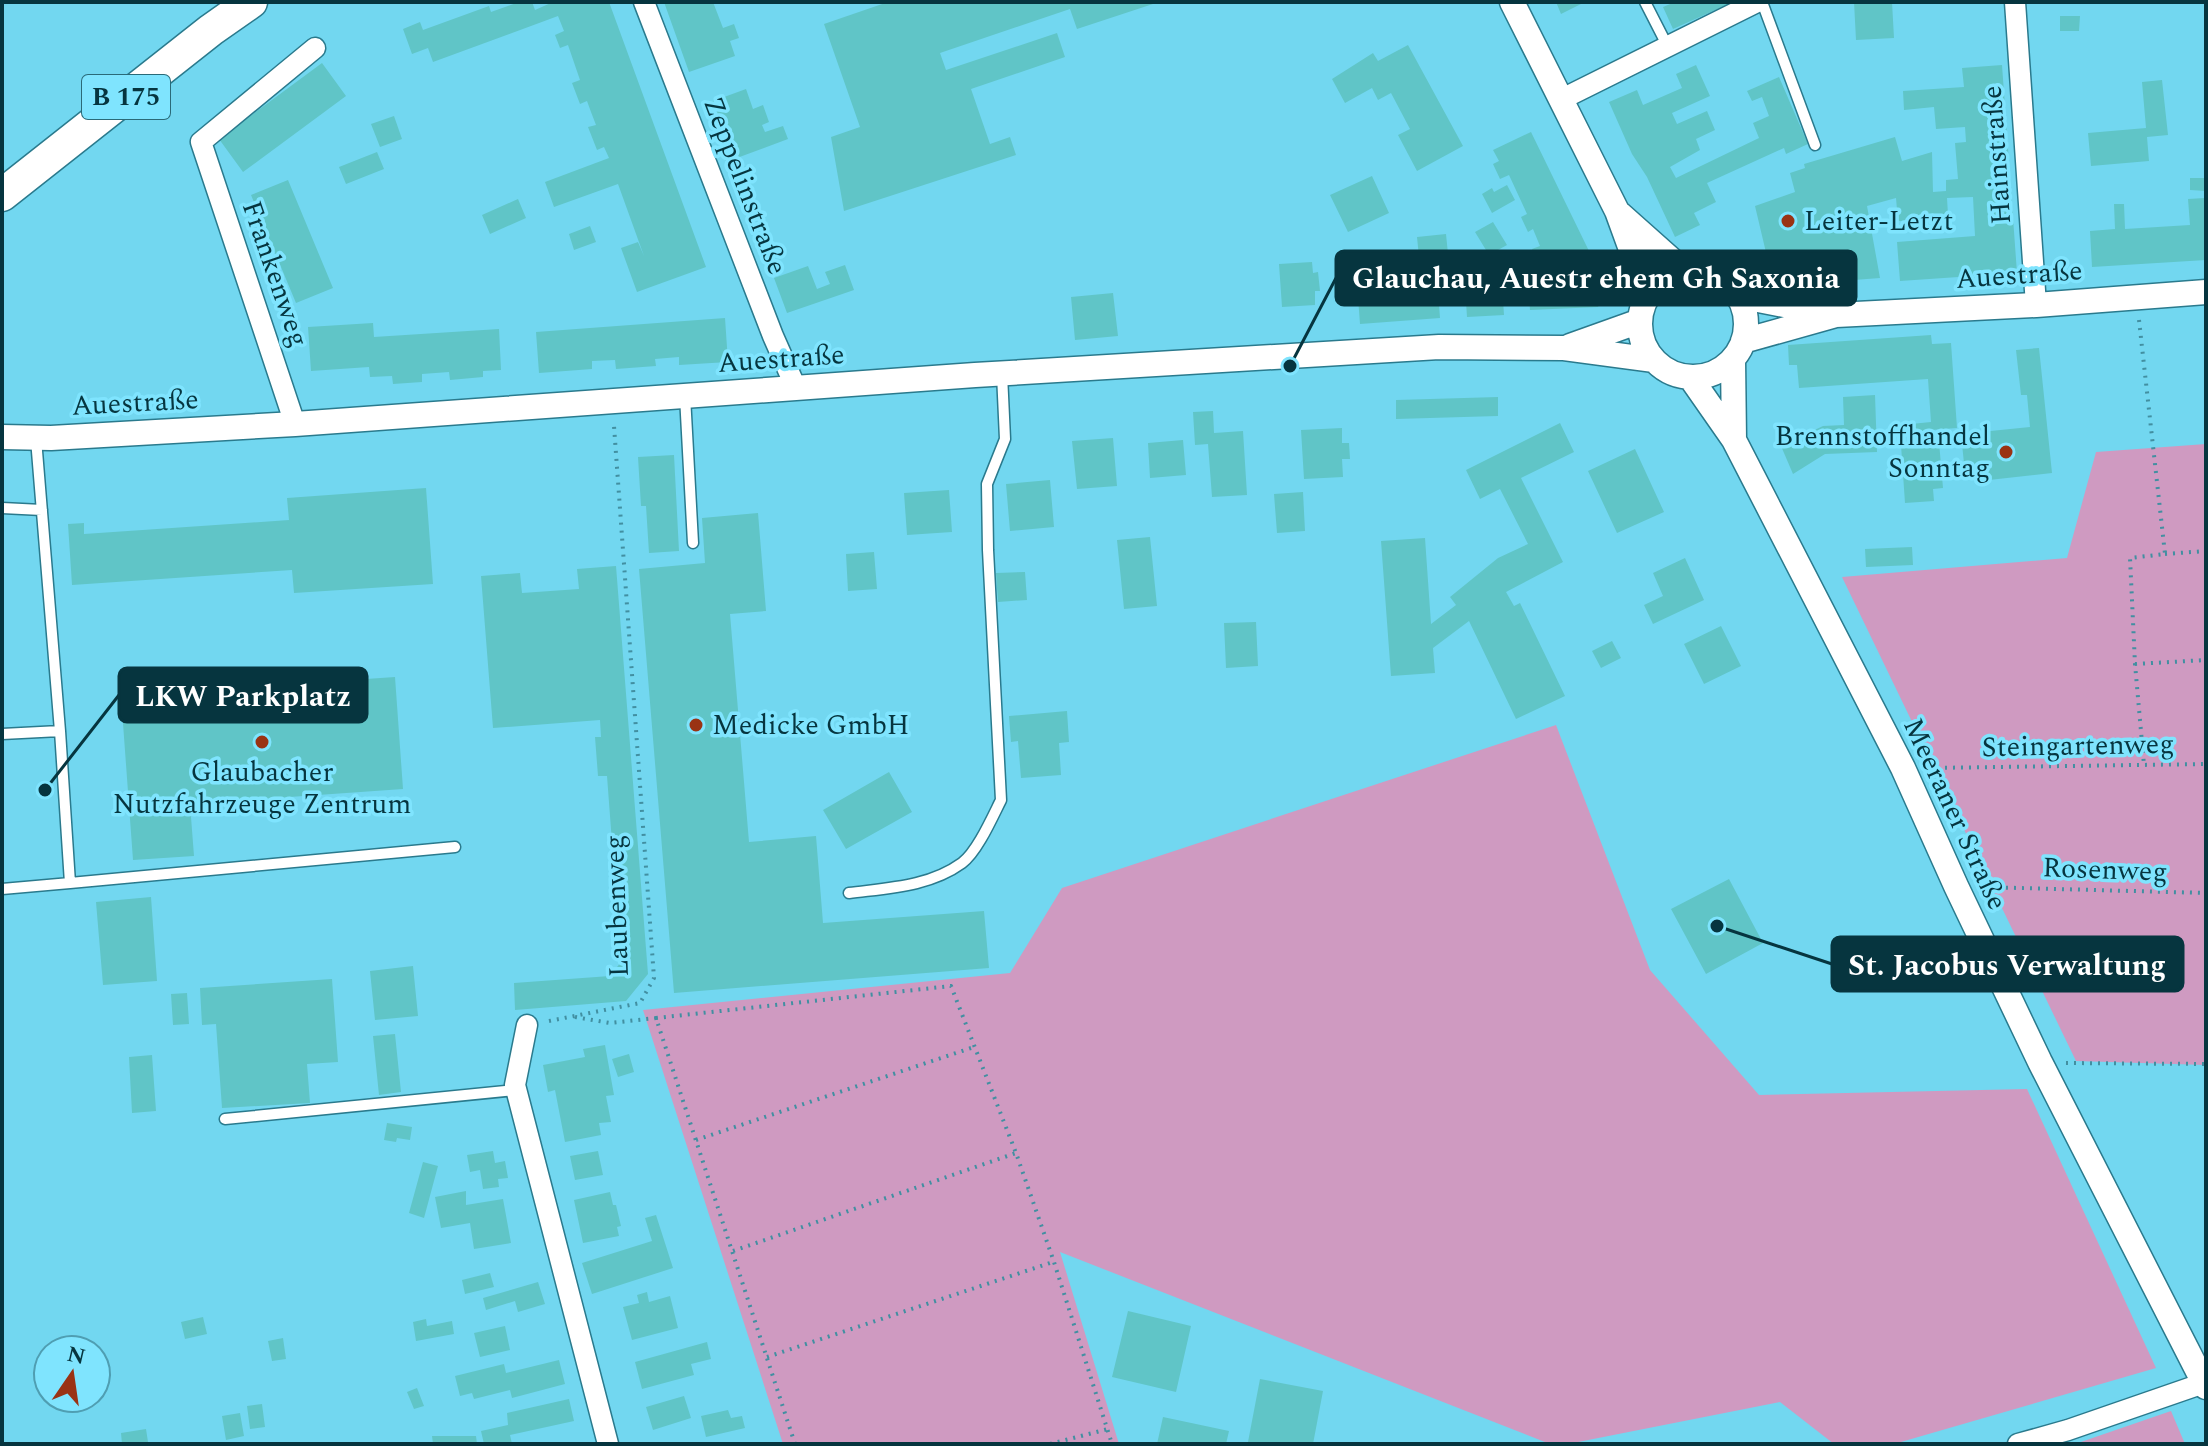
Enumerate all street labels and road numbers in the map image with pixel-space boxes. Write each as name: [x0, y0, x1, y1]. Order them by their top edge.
road number: B 175: [82, 75, 170, 119]
street label: Hainstraße: [1971, 84, 2023, 226]
street label: Zeppelinstraße: [691, 91, 799, 281]
street label: Frankenweg: [230, 195, 320, 353]
street label: Auestraße: [1954, 249, 2084, 301]
street label: Auestraße: [716, 333, 846, 385]
street label: Auestraße: [70, 378, 200, 428]
street label: Meeraner Straße: [1892, 711, 2018, 917]
street label: Steingartenweg: [1981, 723, 2175, 769]
street label: Laubenweg: [593, 834, 641, 978]
street label: Rosenweg: [2042, 846, 2168, 894]

